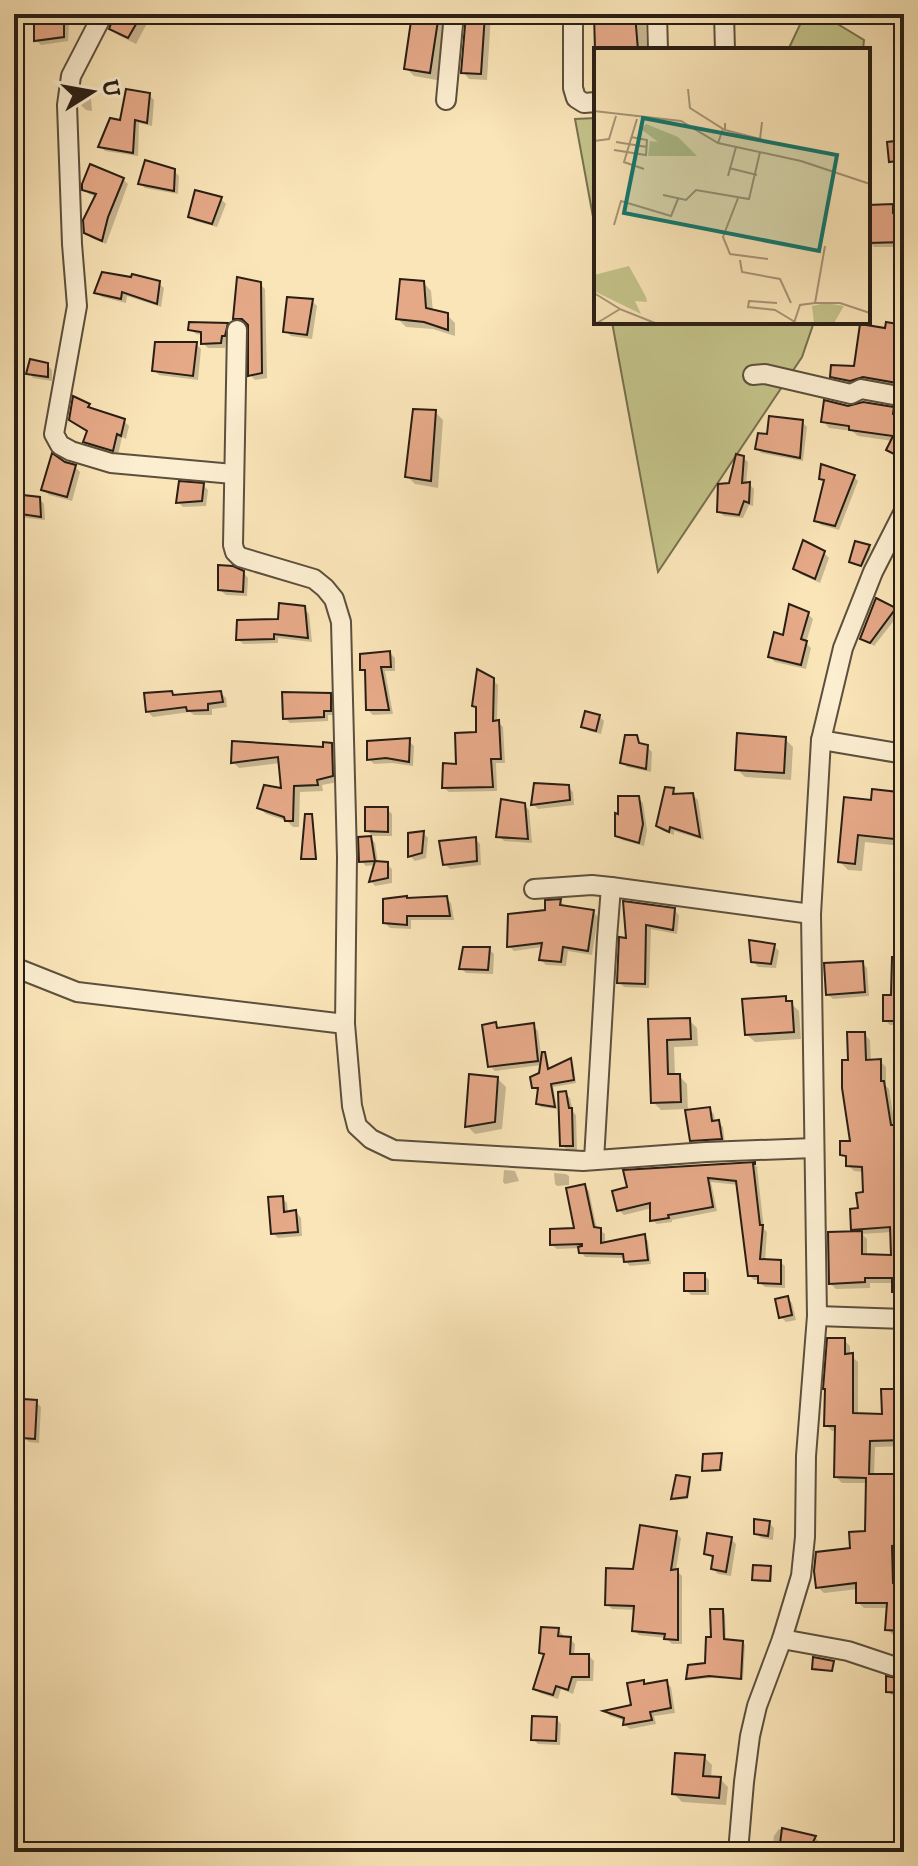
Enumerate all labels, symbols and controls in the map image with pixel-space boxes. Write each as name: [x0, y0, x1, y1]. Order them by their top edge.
inset map: [594, 48, 870, 324]
north arrow: [52, 52, 132, 132]
text: U: [95, 78, 125, 99]

